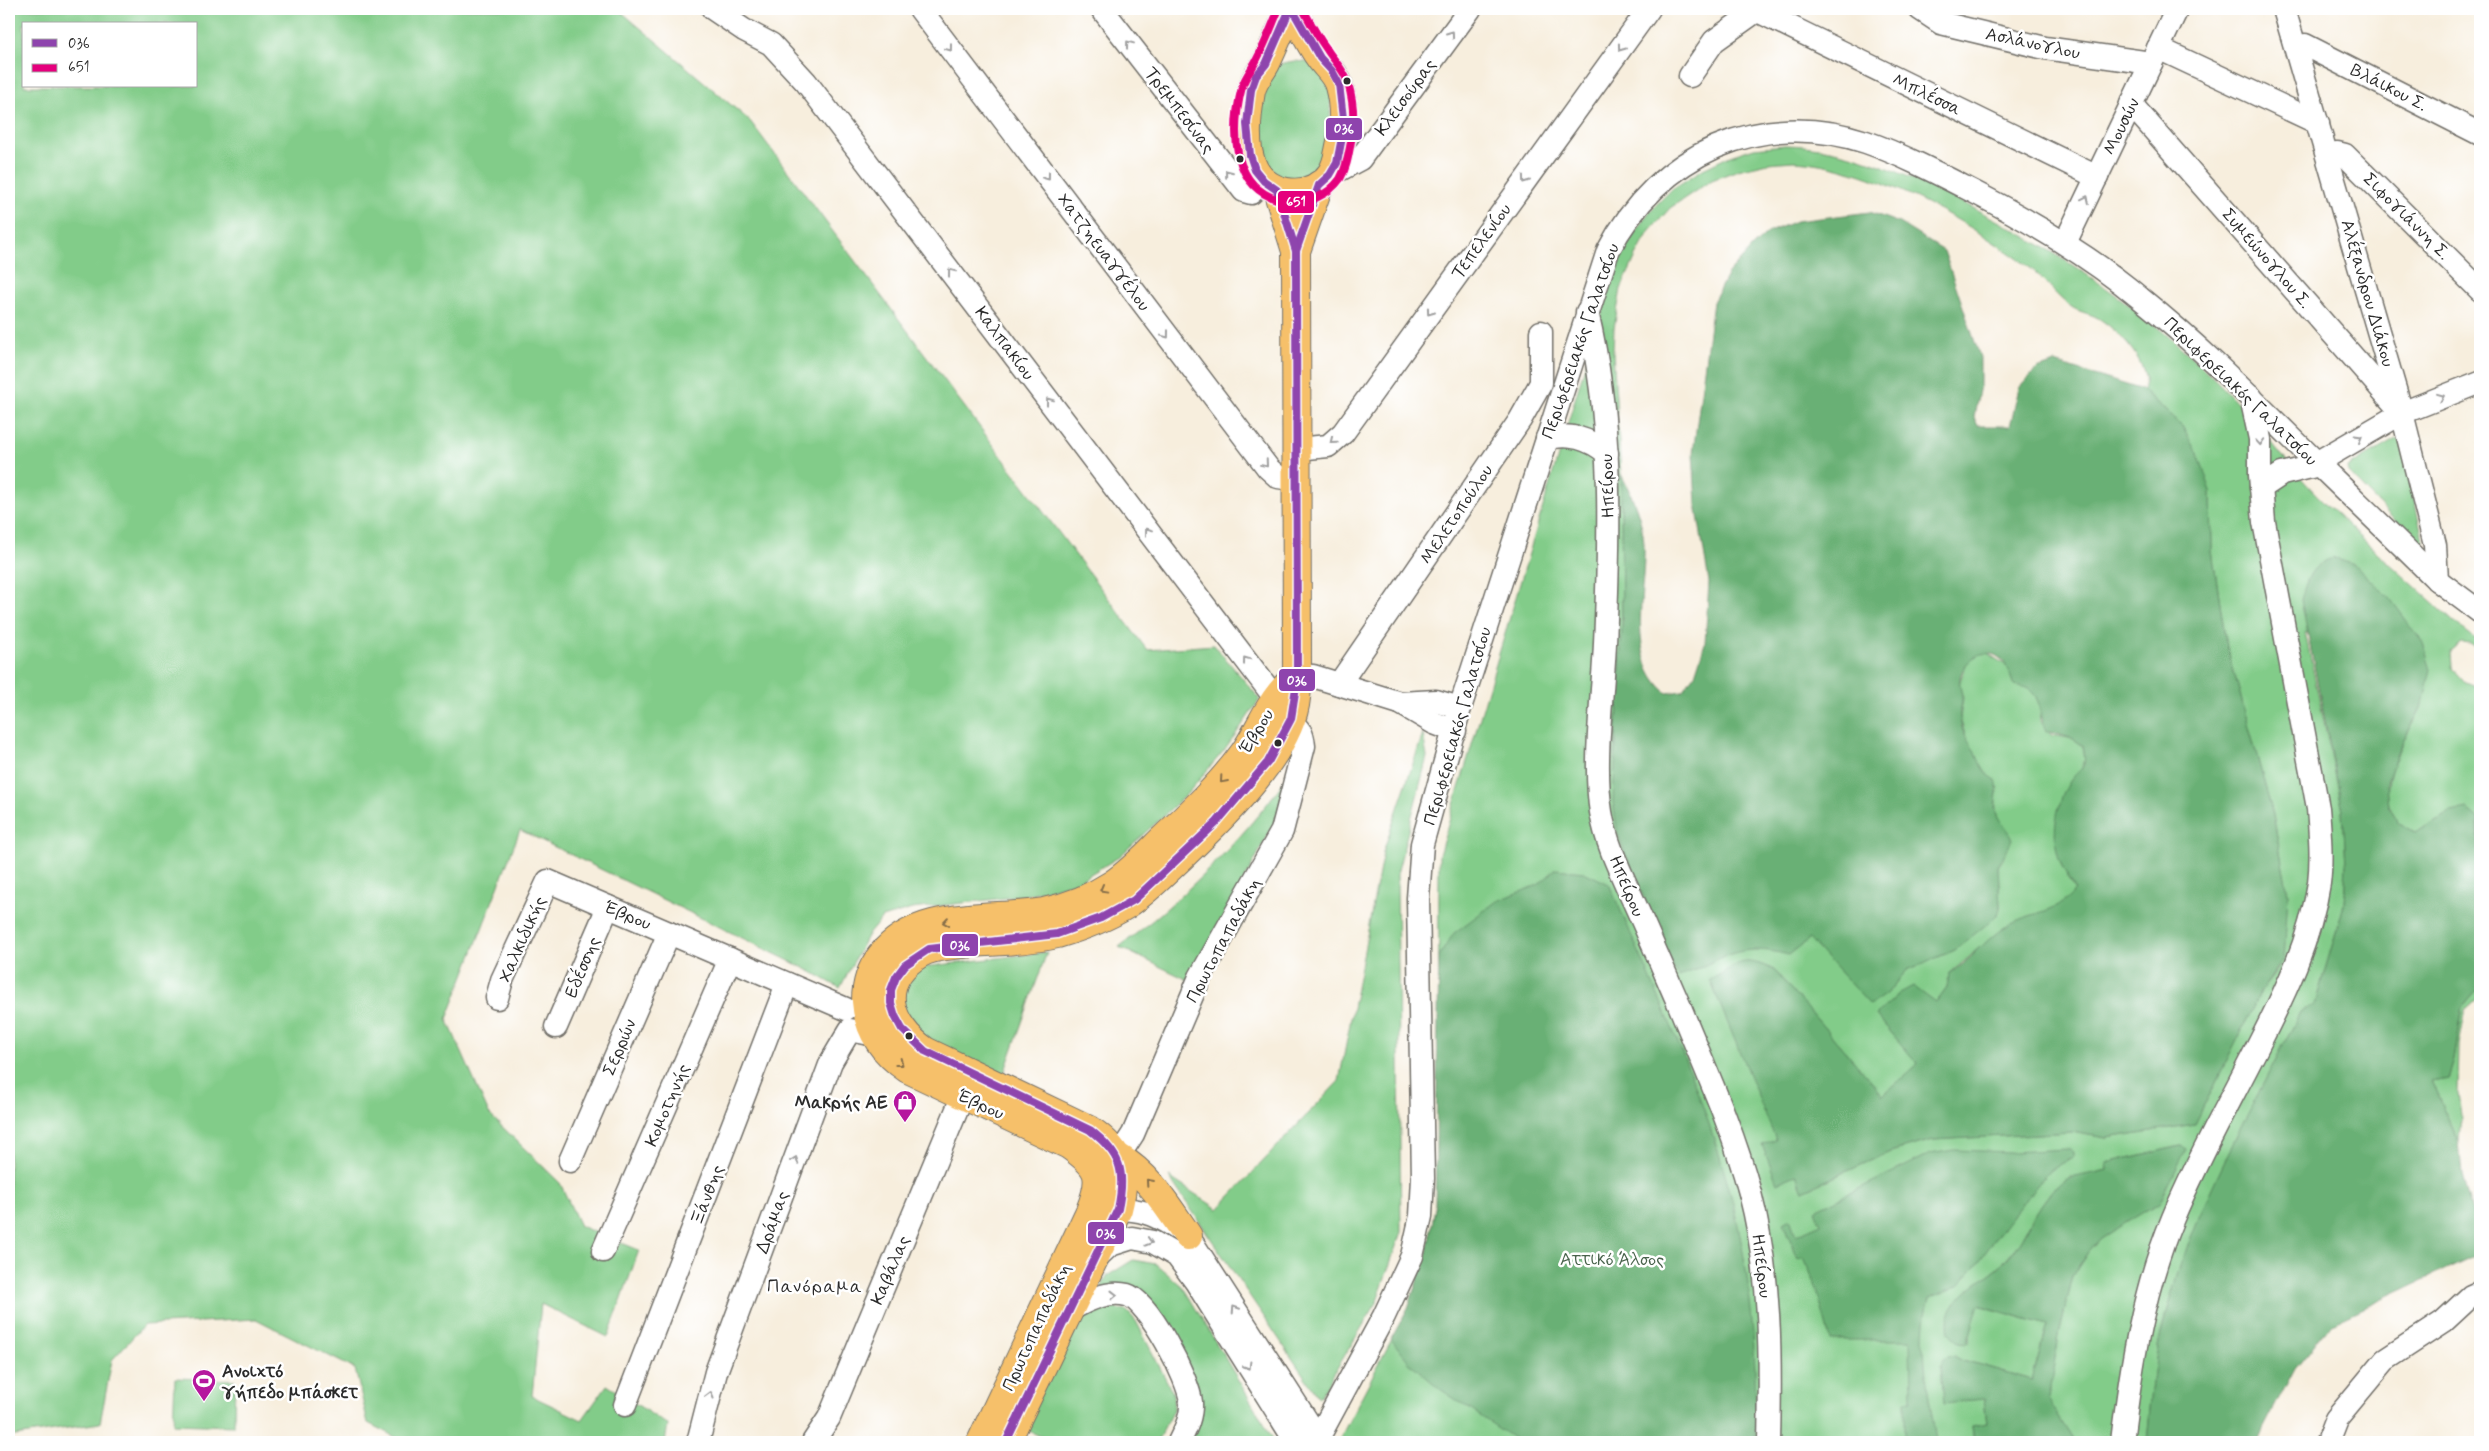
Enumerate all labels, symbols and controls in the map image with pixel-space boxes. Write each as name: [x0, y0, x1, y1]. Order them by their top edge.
legend: [22, 22, 198, 88]
street label: Ασλάνογλου: [1983, 22, 2082, 66]
one-way arrow: [1446, 31, 1454, 40]
text: 036: [68, 34, 90, 54]
one-way arrow: [1126, 41, 1135, 50]
one-way arrow: [943, 42, 952, 52]
one-way arrow: [1618, 42, 1627, 52]
street label: Κλεισούρας: [1370, 54, 1442, 141]
text: 651: [68, 58, 90, 78]
street label: Βλάικου Σ.: [2346, 58, 2431, 117]
street label: Τρεμπεσίνας: [1139, 62, 1220, 159]
street label: Μπλέσσα: [1888, 67, 1965, 122]
unlabelled marker: [1342, 76, 1352, 86]
street label: Μουσών: [2098, 94, 2146, 159]
line badge: 036: [1325, 117, 1363, 141]
text: 036: [1334, 120, 1355, 138]
unlabelled marker: [1235, 154, 1245, 164]
street label: Σιφογιάννη Σ.: [2357, 168, 2455, 266]
one-way arrow: [1225, 170, 1234, 179]
one-way arrow: [1041, 171, 1050, 181]
one-way arrow: [1523, 174, 1531, 183]
street label: Χατζηευαγγέλου: [1051, 188, 1156, 316]
line badge: 651: [1277, 190, 1315, 214]
text: 651: [1286, 193, 1306, 211]
one-way arrow: [2080, 195, 2090, 204]
street label: Τεπελενίου: [1446, 199, 1517, 284]
street label: Συμεώνογλου Σ.: [2216, 203, 2317, 314]
street label: Αλέξανδρου Διάκου: [2334, 216, 2401, 370]
street label: Περιφερειακός Γαλατσίου: [1536, 240, 1626, 442]
one-way arrow: [948, 268, 957, 278]
street label: Καλπακίου: [969, 302, 1040, 385]
one-way arrow: [1427, 306, 1436, 315]
street label: Περιφερειακός Γαλατσίου: [2158, 312, 2322, 472]
one-way arrow: [1161, 329, 1169, 338]
one-way arrow: [2436, 393, 2445, 403]
one-way arrow: [1047, 398, 1055, 407]
one-way arrow: [1329, 435, 1338, 444]
one-way arrow: [2353, 435, 2362, 445]
one-way arrow: [2254, 438, 2265, 446]
street label: Ηπείρου: [1595, 453, 1621, 519]
one-way arrow: [1259, 458, 1267, 467]
street label: Μελετοπούλου: [1415, 460, 1499, 569]
one-way arrow: [1145, 528, 1153, 537]
street label: Περιφερειακός Γαλατσίου: [1418, 624, 1498, 828]
one-way arrow: [1243, 656, 1252, 666]
line badge: 036: [1278, 668, 1316, 692]
text: 036: [1287, 672, 1308, 690]
street label: Έβρου: [1234, 705, 1280, 759]
unlabelled marker: [1273, 738, 1283, 748]
one-way arrow: [1220, 774, 1229, 783]
street label: Ηπείρου: [1602, 852, 1650, 921]
street label: Πρωτοπαπαδάκη: [1181, 874, 1267, 1007]
one-way arrow: [1100, 883, 1109, 893]
street label: Χαλκιδικής: [493, 892, 553, 986]
street label: Έβρου: [600, 895, 655, 936]
one-way arrow: [941, 916, 949, 927]
street label: Εδέσσης: [558, 933, 607, 1002]
line badge: 036: [941, 933, 979, 957]
text: 036: [950, 937, 971, 955]
street label: Σερρών: [597, 1015, 643, 1079]
unlabelled marker: [904, 1031, 914, 1041]
one-way arrow: [894, 1057, 904, 1066]
street label: Κομοτηνής: [640, 1060, 696, 1150]
street label: Έβρου: [953, 1084, 1008, 1126]
shop icon: Μακρής ΑΕ: [892, 1089, 918, 1123]
place label: Μακρής ΑΕ: [795, 1091, 888, 1115]
one-way arrow: [789, 1156, 799, 1165]
street label: Ξάνθης: [685, 1162, 730, 1229]
one-way arrow: [1146, 1179, 1155, 1188]
street label: Δράμας: [751, 1188, 795, 1257]
line badge: 036: [1087, 1221, 1125, 1245]
text: 036: [1096, 1225, 1117, 1243]
street label: Καβάλας: [866, 1232, 916, 1309]
street label: Ηπείρου: [1745, 1233, 1777, 1300]
one-way arrow: [1144, 1237, 1153, 1247]
park label: Αττικό Άλσος: [1560, 1248, 1664, 1272]
street label: Πρωτοπαπαδάκη: [997, 1260, 1077, 1395]
district label: Πανόραμα: [767, 1274, 863, 1299]
one-way arrow: [1110, 1290, 1118, 1301]
one-way arrow: [1232, 1305, 1241, 1314]
place label: Ανοιχτό γήπεδο μπάσκετ: [221, 1360, 359, 1405]
one-way arrow: [1242, 1360, 1252, 1369]
sports icon: Ανοιχτό γήπεδο μπάσκετ: [191, 1368, 217, 1402]
one-way arrow: [704, 1391, 714, 1400]

